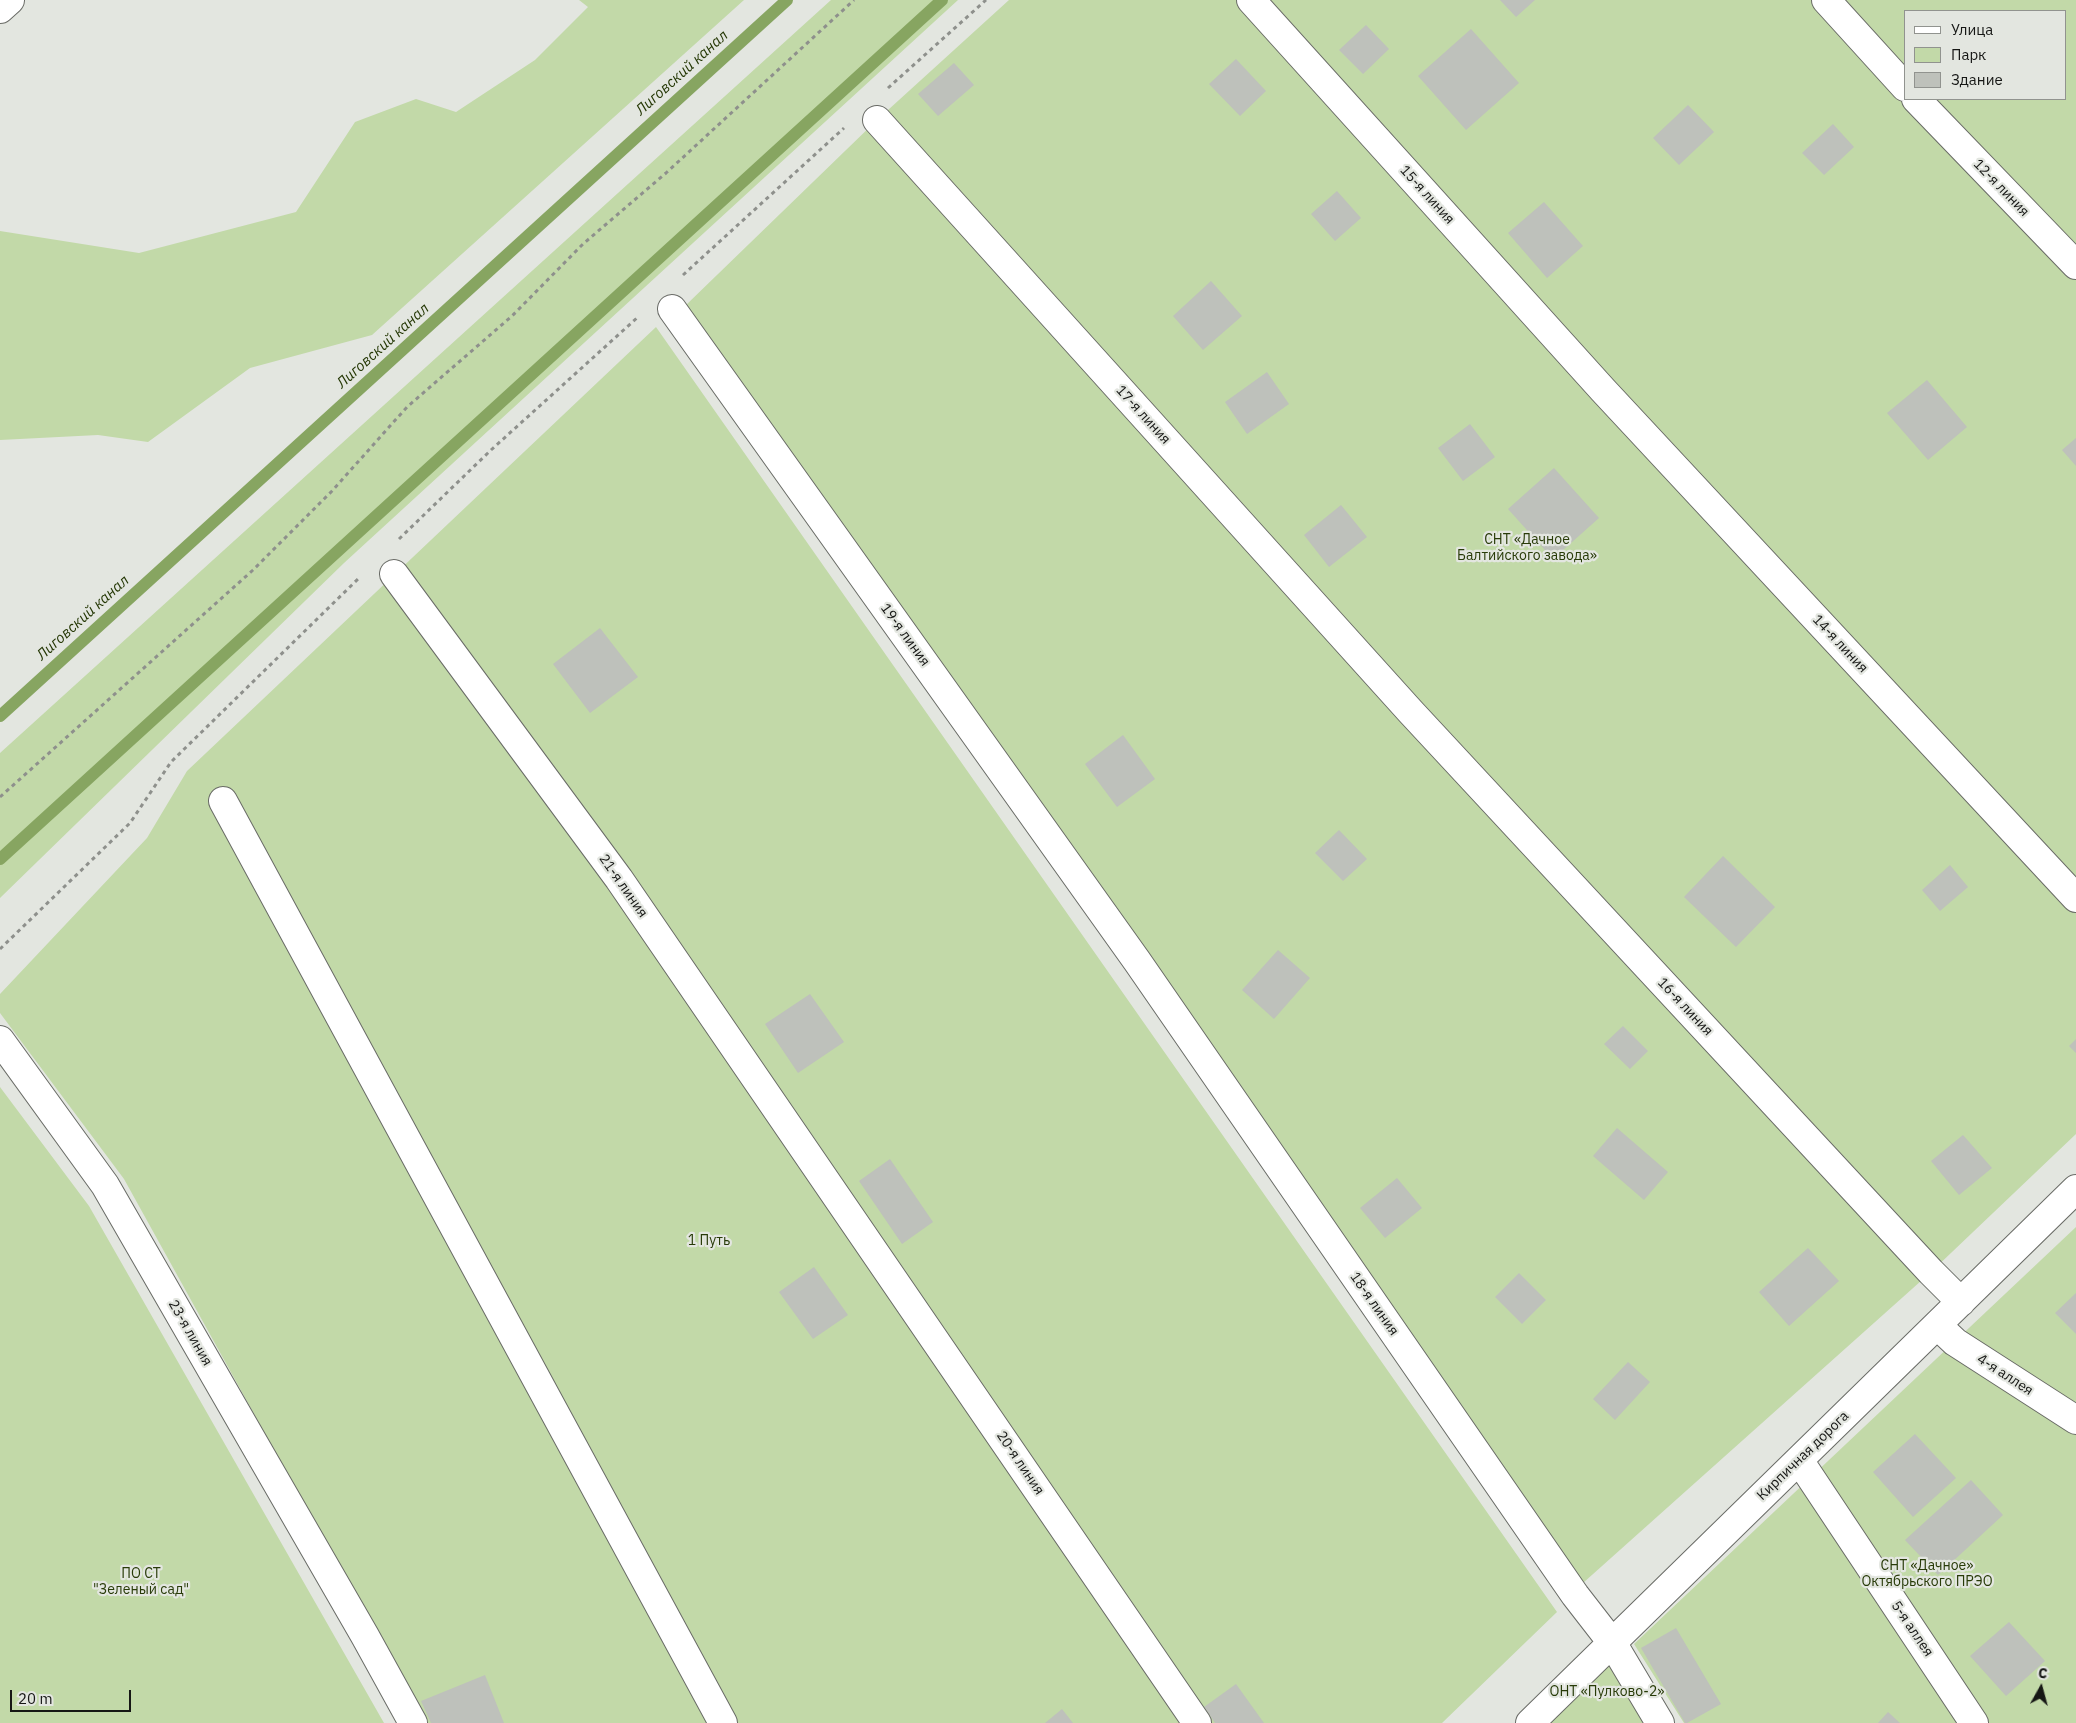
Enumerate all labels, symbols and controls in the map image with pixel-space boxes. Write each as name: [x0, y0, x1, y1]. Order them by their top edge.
legend: [1904, 10, 2066, 100]
text: Улица: [1951, 20, 1993, 39]
water label: Лиговский канал: [632, 27, 732, 119]
text: Парк: [1951, 45, 1986, 64]
text: Здание: [1951, 70, 2003, 89]
street label: 12-я линия: [1970, 156, 2032, 220]
street label: 15-я линия: [1396, 162, 1458, 228]
water label: Лиговский канал: [333, 300, 433, 392]
street label: 17-я линия: [1112, 382, 1174, 448]
park label: СНТ «Дачное Балтийского завода»: [1457, 532, 1597, 564]
water label: Лиговский канал: [33, 572, 133, 664]
street label: 19-я линия: [877, 600, 933, 670]
street label: 14-я линия: [1809, 611, 1871, 677]
street label: 21-я линия: [595, 851, 651, 921]
street label: 16-я линия: [1654, 974, 1716, 1040]
park label: 1 Путь: [688, 1233, 730, 1249]
street label: 18-я линия: [1346, 1269, 1402, 1339]
street label: 23-я линия: [164, 1297, 216, 1369]
street label: 4-я аллея: [1974, 1351, 2036, 1399]
street label: Кирпичная дорога: [1754, 1408, 1852, 1504]
street label: 20-я линия: [993, 1428, 1047, 1498]
park label: СНТ «Дачное» Октябрьского ПРЭО: [1861, 1558, 1993, 1590]
park label: ПО СТ "Зеленый сад": [93, 1566, 189, 1598]
street label: 5-я аллея: [1887, 1598, 1937, 1660]
north arrow: [2016, 1663, 2066, 1713]
text: С: [2037, 1664, 2048, 1683]
scale bar: [12, 1680, 134, 1712]
park label: ОНТ «Пулково-2»: [1550, 1684, 1664, 1700]
text: 20 m: [18, 1689, 53, 1708]

